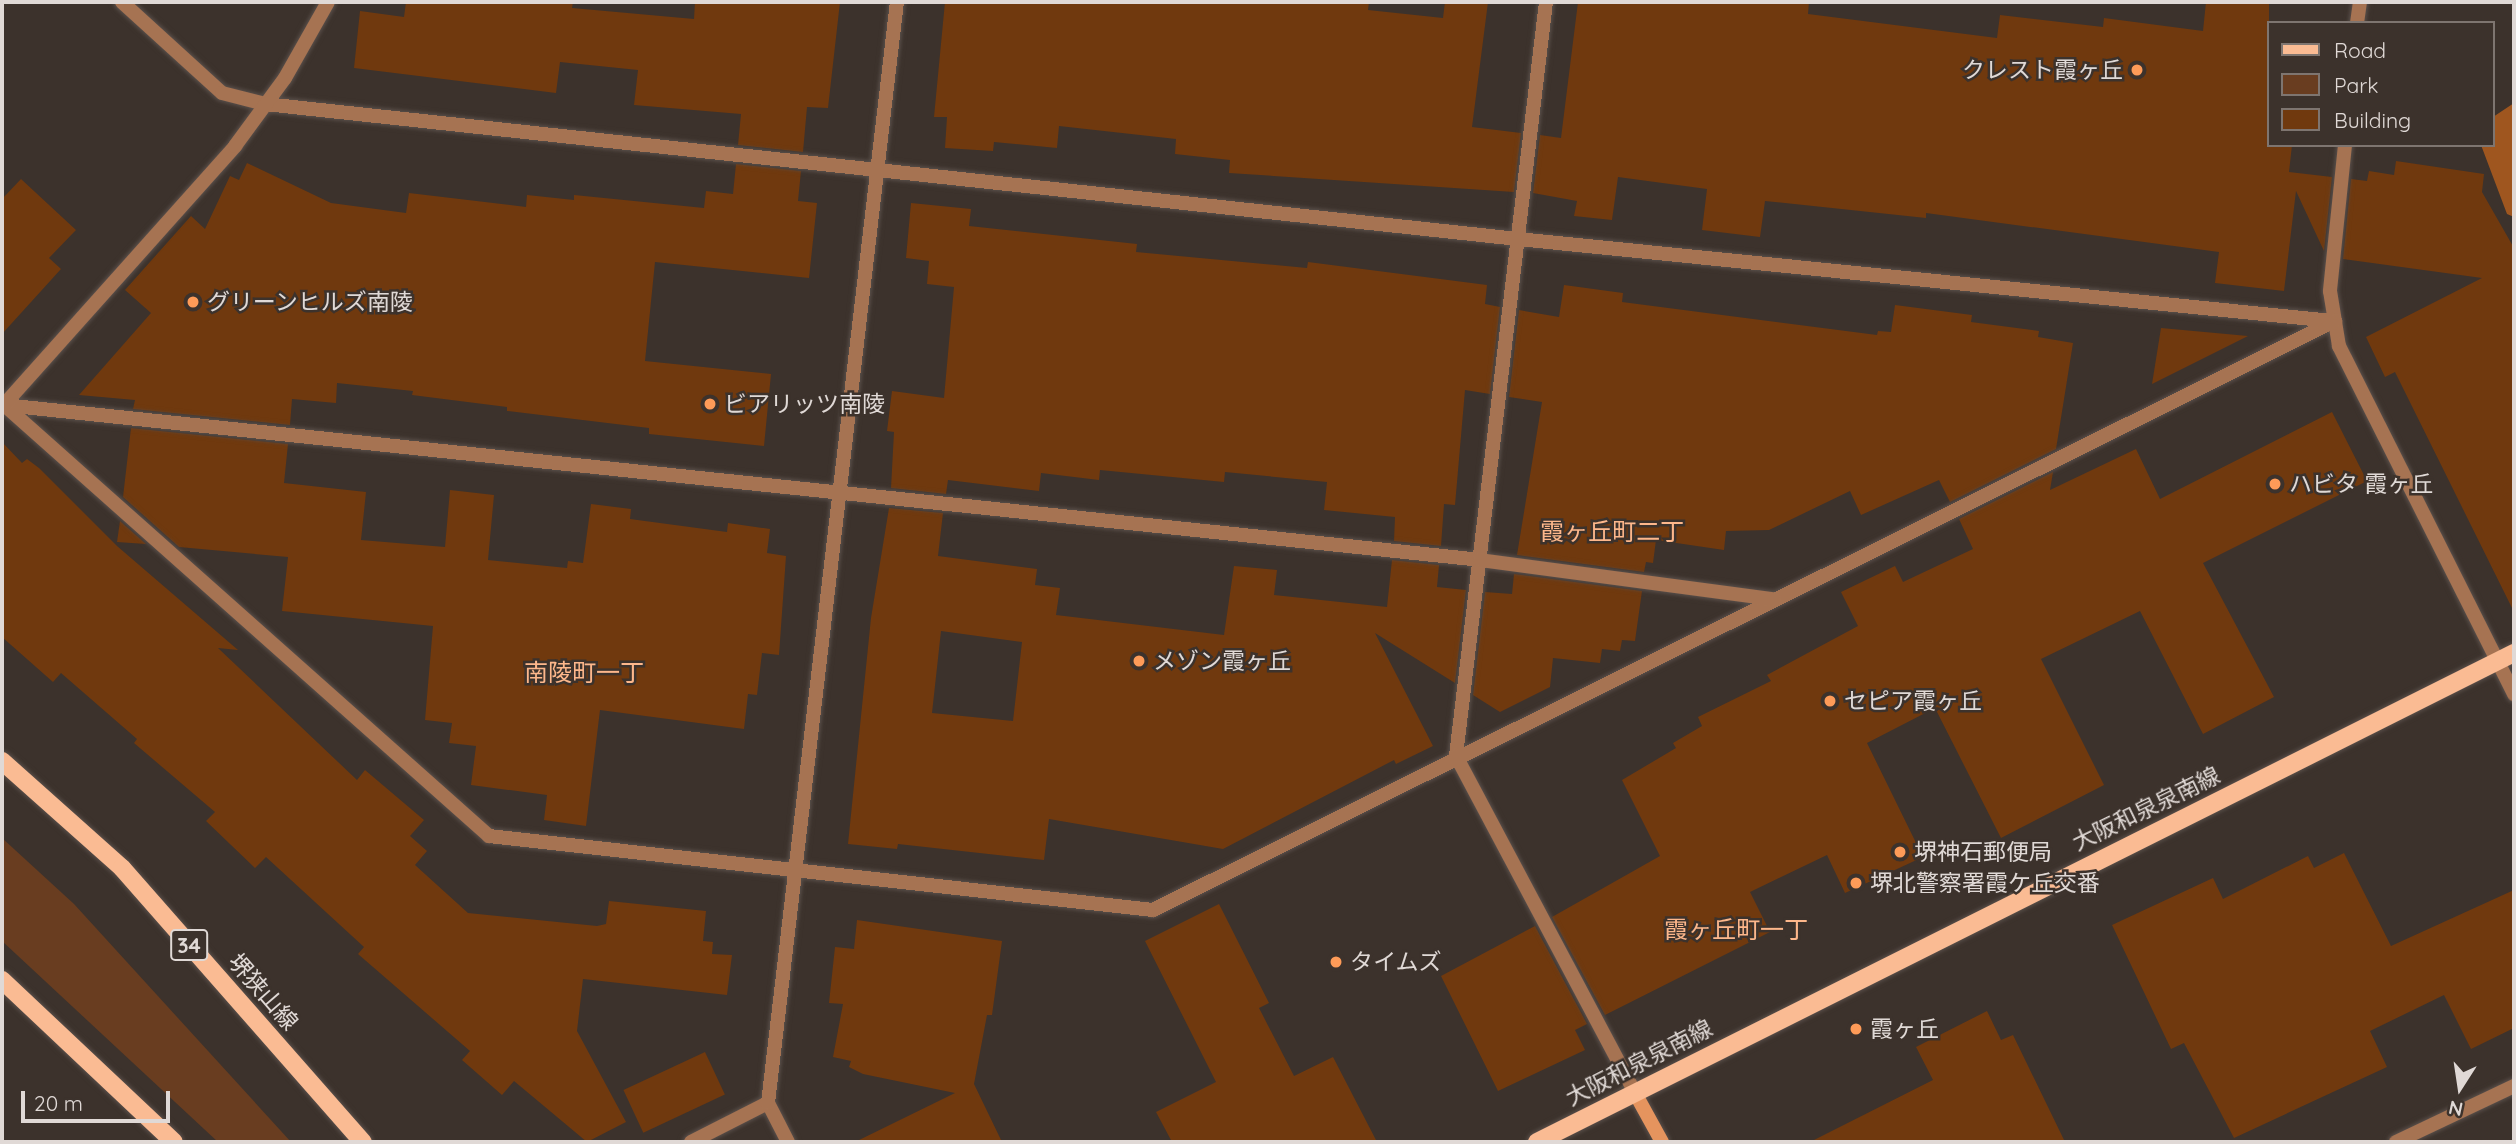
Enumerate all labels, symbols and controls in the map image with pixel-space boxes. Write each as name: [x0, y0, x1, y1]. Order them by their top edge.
legend: [2268, 21, 2495, 147]
text: Road: [2334, 37, 2386, 63]
place label: クレスト霞ヶ丘: [1962, 56, 2123, 84]
marker: クレスト霞ヶ丘: [2129, 62, 2145, 78]
text: Park: [2334, 72, 2378, 98]
text: Building: [2334, 107, 2411, 133]
place label: グリーンヒルズ南陵: [207, 288, 414, 316]
marker: グリーンヒルズ南陵: [185, 294, 201, 310]
place label: ビアリッツ南陵: [724, 390, 885, 418]
marker: ビアリッツ南陵: [702, 396, 718, 412]
place label: ハビタ 霞ヶ丘: [2289, 470, 2433, 498]
marker: ハビタ 霞ヶ丘: [2267, 476, 2283, 492]
district label: 霞ヶ丘町二丁: [1540, 518, 1684, 546]
place label: メゾン霞ヶ丘: [1153, 647, 1291, 675]
marker: メゾン霞ヶ丘: [1131, 653, 1147, 669]
district label: 南陵町一丁: [524, 659, 644, 687]
place label: セピア霞ヶ丘: [1844, 687, 1982, 715]
marker: セピア霞ヶ丘: [1822, 693, 1838, 709]
street label: 大阪和泉泉南線: [2068, 761, 2224, 857]
place label: 堺神石郵便局: [1914, 838, 2052, 866]
marker: 堺神石郵便局: [1892, 844, 1908, 860]
place label: 堺北警察署霞ケ丘交番: [1870, 869, 2100, 897]
marker: 堺北警察署霞ケ丘交番: [1848, 875, 1864, 891]
district label: 霞ヶ丘町一丁: [1664, 916, 1808, 944]
road number: 34: [170, 928, 208, 962]
street label: 堺狭山線: [222, 948, 304, 1036]
place label: タイムズ: [1350, 948, 1442, 976]
marker: タイムズ: [1328, 954, 1344, 970]
street label: 大阪和泉泉南線: [1561, 1014, 1717, 1112]
place label: 霞ヶ丘: [1870, 1015, 1939, 1043]
marker: 霞ヶ丘: [1848, 1021, 1864, 1037]
north arrow: [2425, 1053, 2495, 1123]
scale bar: [24, 1078, 173, 1122]
text: 20 m: [34, 1090, 83, 1116]
text: N: [2446, 1095, 2465, 1122]

